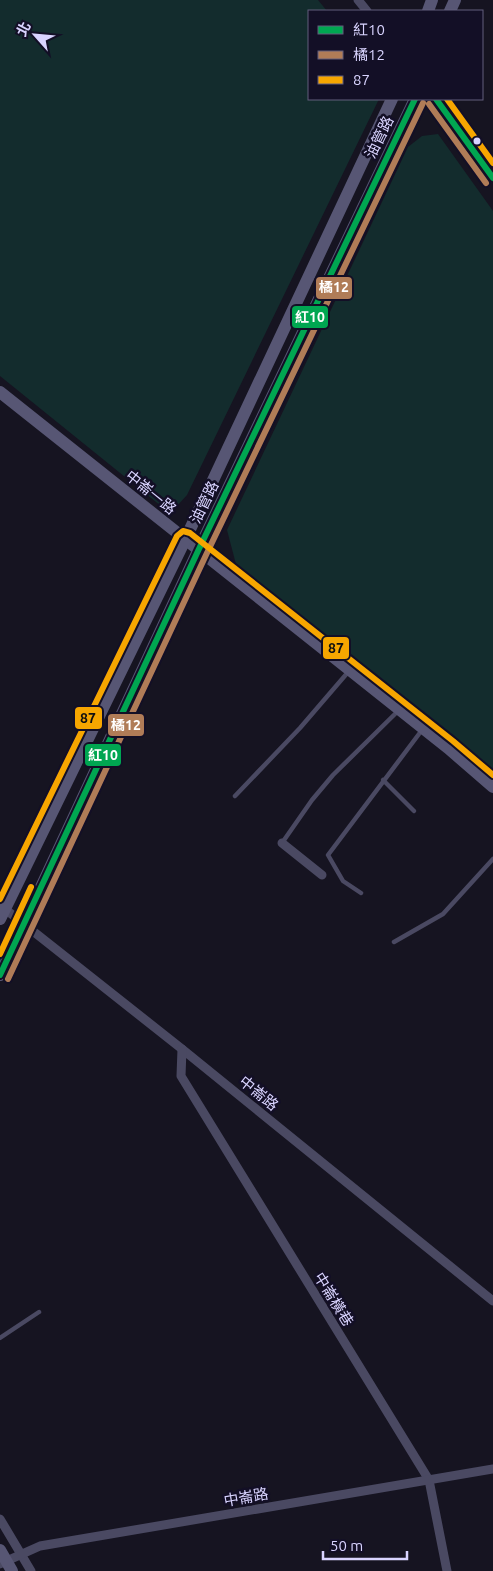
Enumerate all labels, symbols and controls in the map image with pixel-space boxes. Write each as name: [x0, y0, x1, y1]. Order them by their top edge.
north arrow: [10, 10, 60, 60]
legend: [308, 10, 483, 100]
text: 北: [13, 19, 34, 39]
text: 紅10: [353, 21, 385, 38]
text: 橘12: [353, 46, 385, 63]
text: 87: [353, 71, 370, 88]
street label: 油管路: [361, 113, 397, 161]
unlabelled marker: [472, 136, 482, 146]
line badge: 橘12: [315, 276, 353, 300]
text: 橘12: [319, 279, 349, 295]
line badge: 紅10: [291, 305, 329, 329]
text: 紅10: [295, 309, 325, 325]
street label: 中崙一路: [122, 467, 180, 517]
street label: 油管路: [186, 478, 222, 526]
line badge: 87: [322, 636, 350, 660]
text: 87: [328, 640, 344, 656]
line badge: 87: [74, 706, 103, 730]
text: 87: [80, 710, 96, 726]
line badge: 橘12: [107, 713, 145, 737]
text: 橘12: [111, 717, 141, 733]
line badge: 紅10: [84, 743, 122, 767]
text: 紅10: [88, 747, 118, 763]
street label: 中崙路: [236, 1072, 282, 1114]
street label: 中崙橫巷: [311, 1269, 357, 1329]
street label: 中崙路: [222, 1485, 270, 1509]
scale bar: [323, 1528, 407, 1560]
text: 50 m: [330, 1537, 363, 1554]

